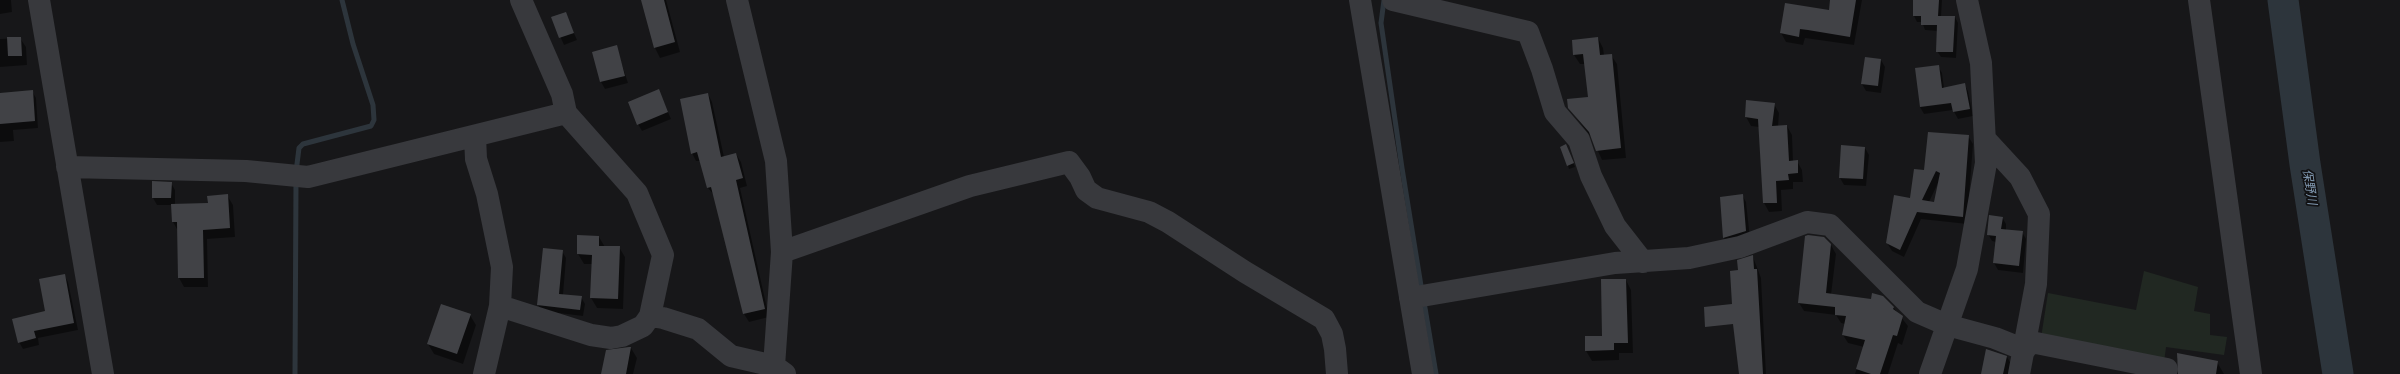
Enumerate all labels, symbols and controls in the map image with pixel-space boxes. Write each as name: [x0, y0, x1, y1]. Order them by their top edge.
water label: 保野川: [2299, 168, 2319, 206]

